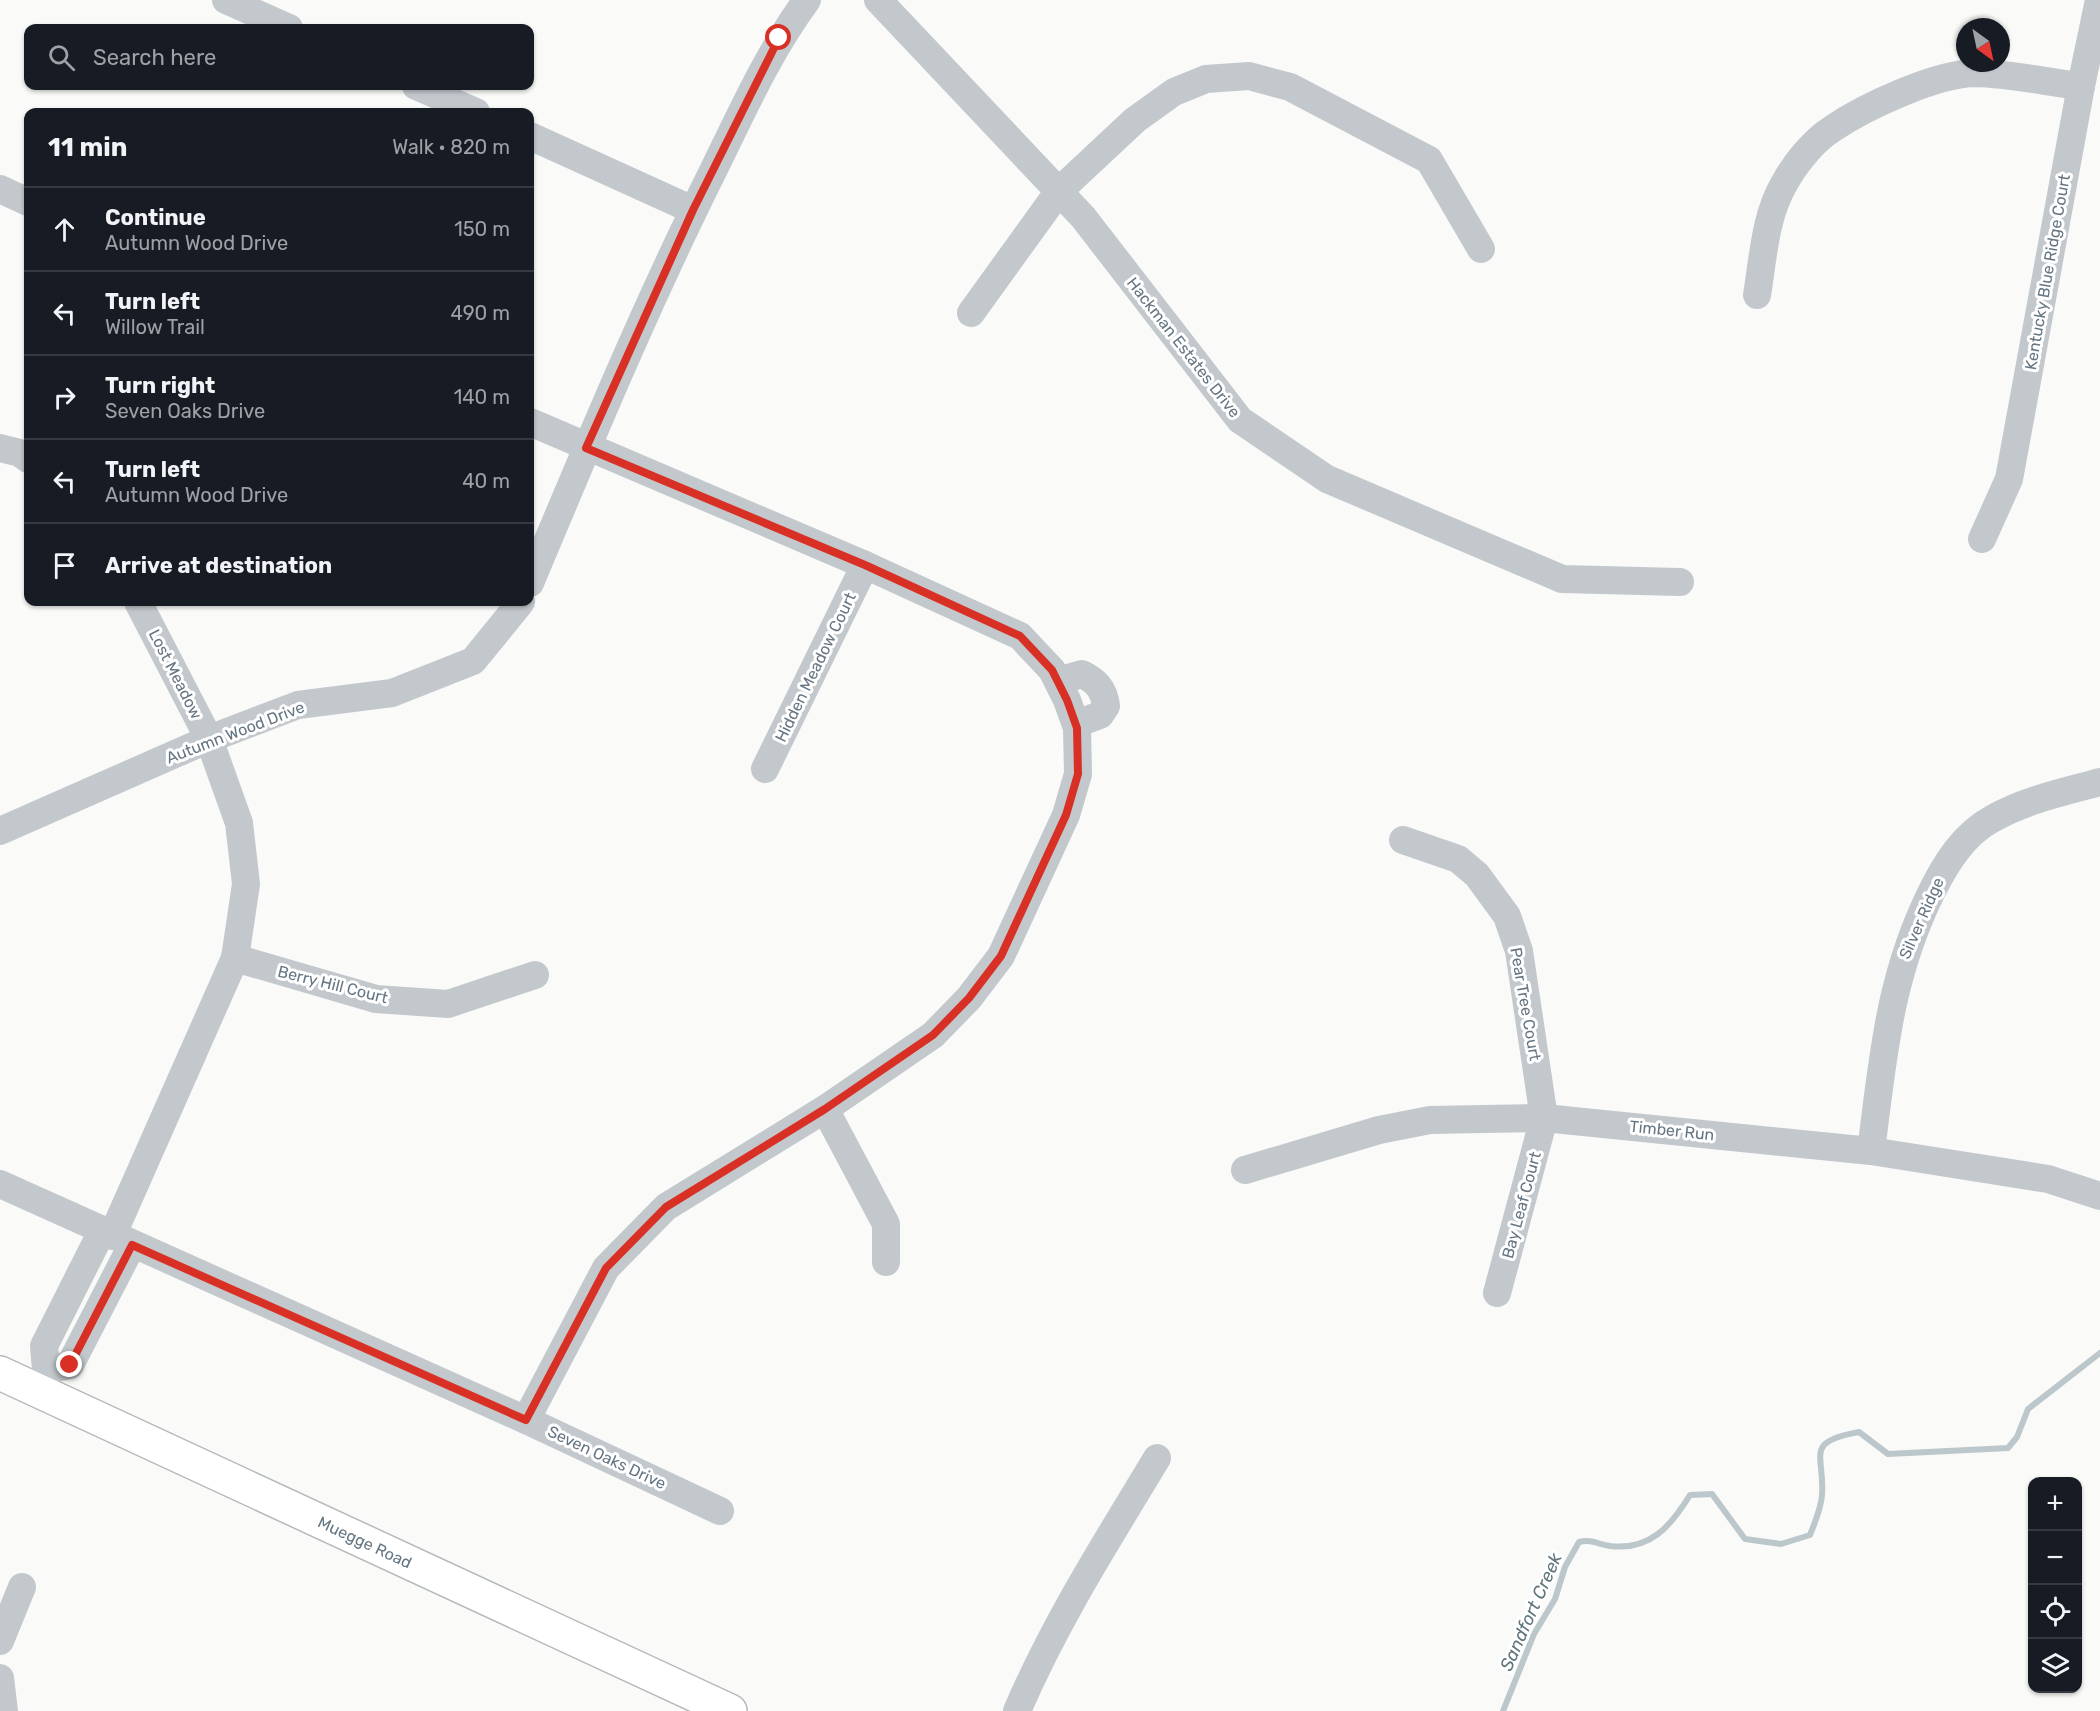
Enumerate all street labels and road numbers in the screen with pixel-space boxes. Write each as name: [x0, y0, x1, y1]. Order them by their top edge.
street label: Kentucky Blue Ridge Court: [2021, 173, 2074, 371]
street label: Hackman Estates Drive: [1123, 273, 1244, 421]
street label: Hidden Meadow Court: [771, 589, 860, 745]
street label: Lost Meadow: [145, 626, 206, 722]
street label: Autumn Wood Drive: [163, 697, 307, 768]
street label: Silver Ridge: [1895, 874, 1948, 962]
street label: Pear Tree Court: [1506, 946, 1545, 1062]
street label: Berry Hill Court: [276, 962, 390, 1007]
street label: Timber Run: [1629, 1117, 1715, 1144]
street label: Bay Leaf Court: [1498, 1150, 1545, 1261]
street label: Seven Oaks Drive: [545, 1422, 669, 1493]
street label: Muegge Road: [315, 1512, 415, 1572]

